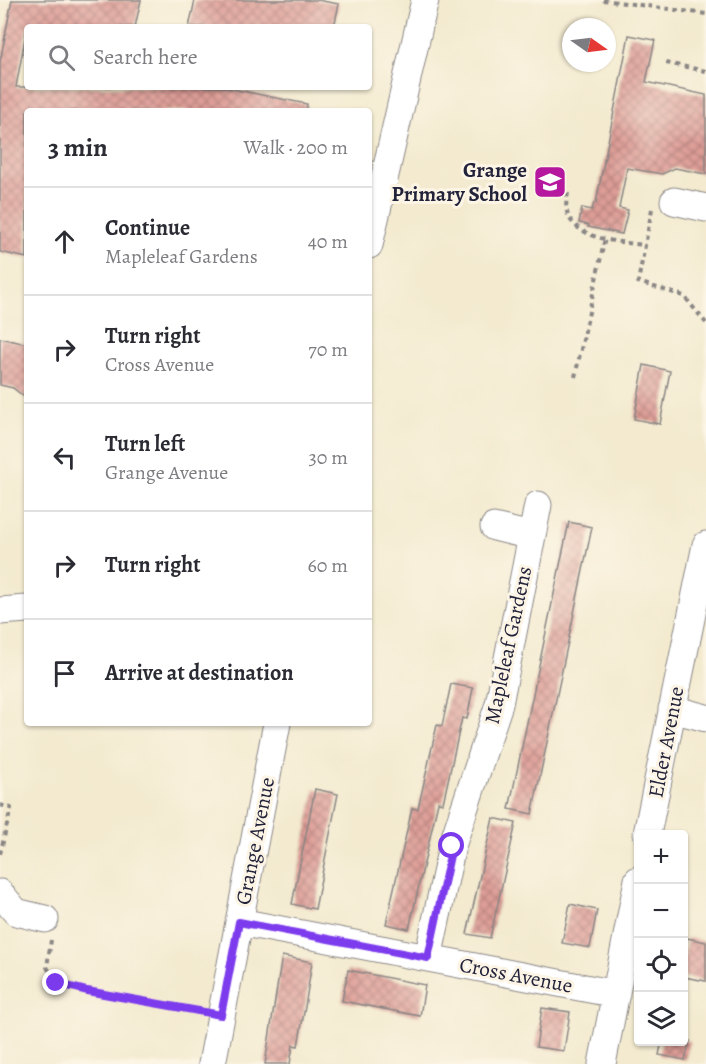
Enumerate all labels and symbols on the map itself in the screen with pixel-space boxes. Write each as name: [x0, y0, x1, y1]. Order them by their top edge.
north arrow: [562, 18, 616, 72]
place label: Grange Primary School: [392, 156, 527, 208]
school or university icon: Grange Primary School: [532, 164, 568, 200]
street label: Mapleleaf Gardens: [478, 564, 538, 726]
street label: Elder Avenue: [641, 684, 691, 800]
street label: Grange Avenue: [229, 775, 281, 907]
route start: [438, 832, 464, 858]
street label: Cross Avenue: [457, 950, 575, 1000]
route end: [42, 969, 68, 995]

